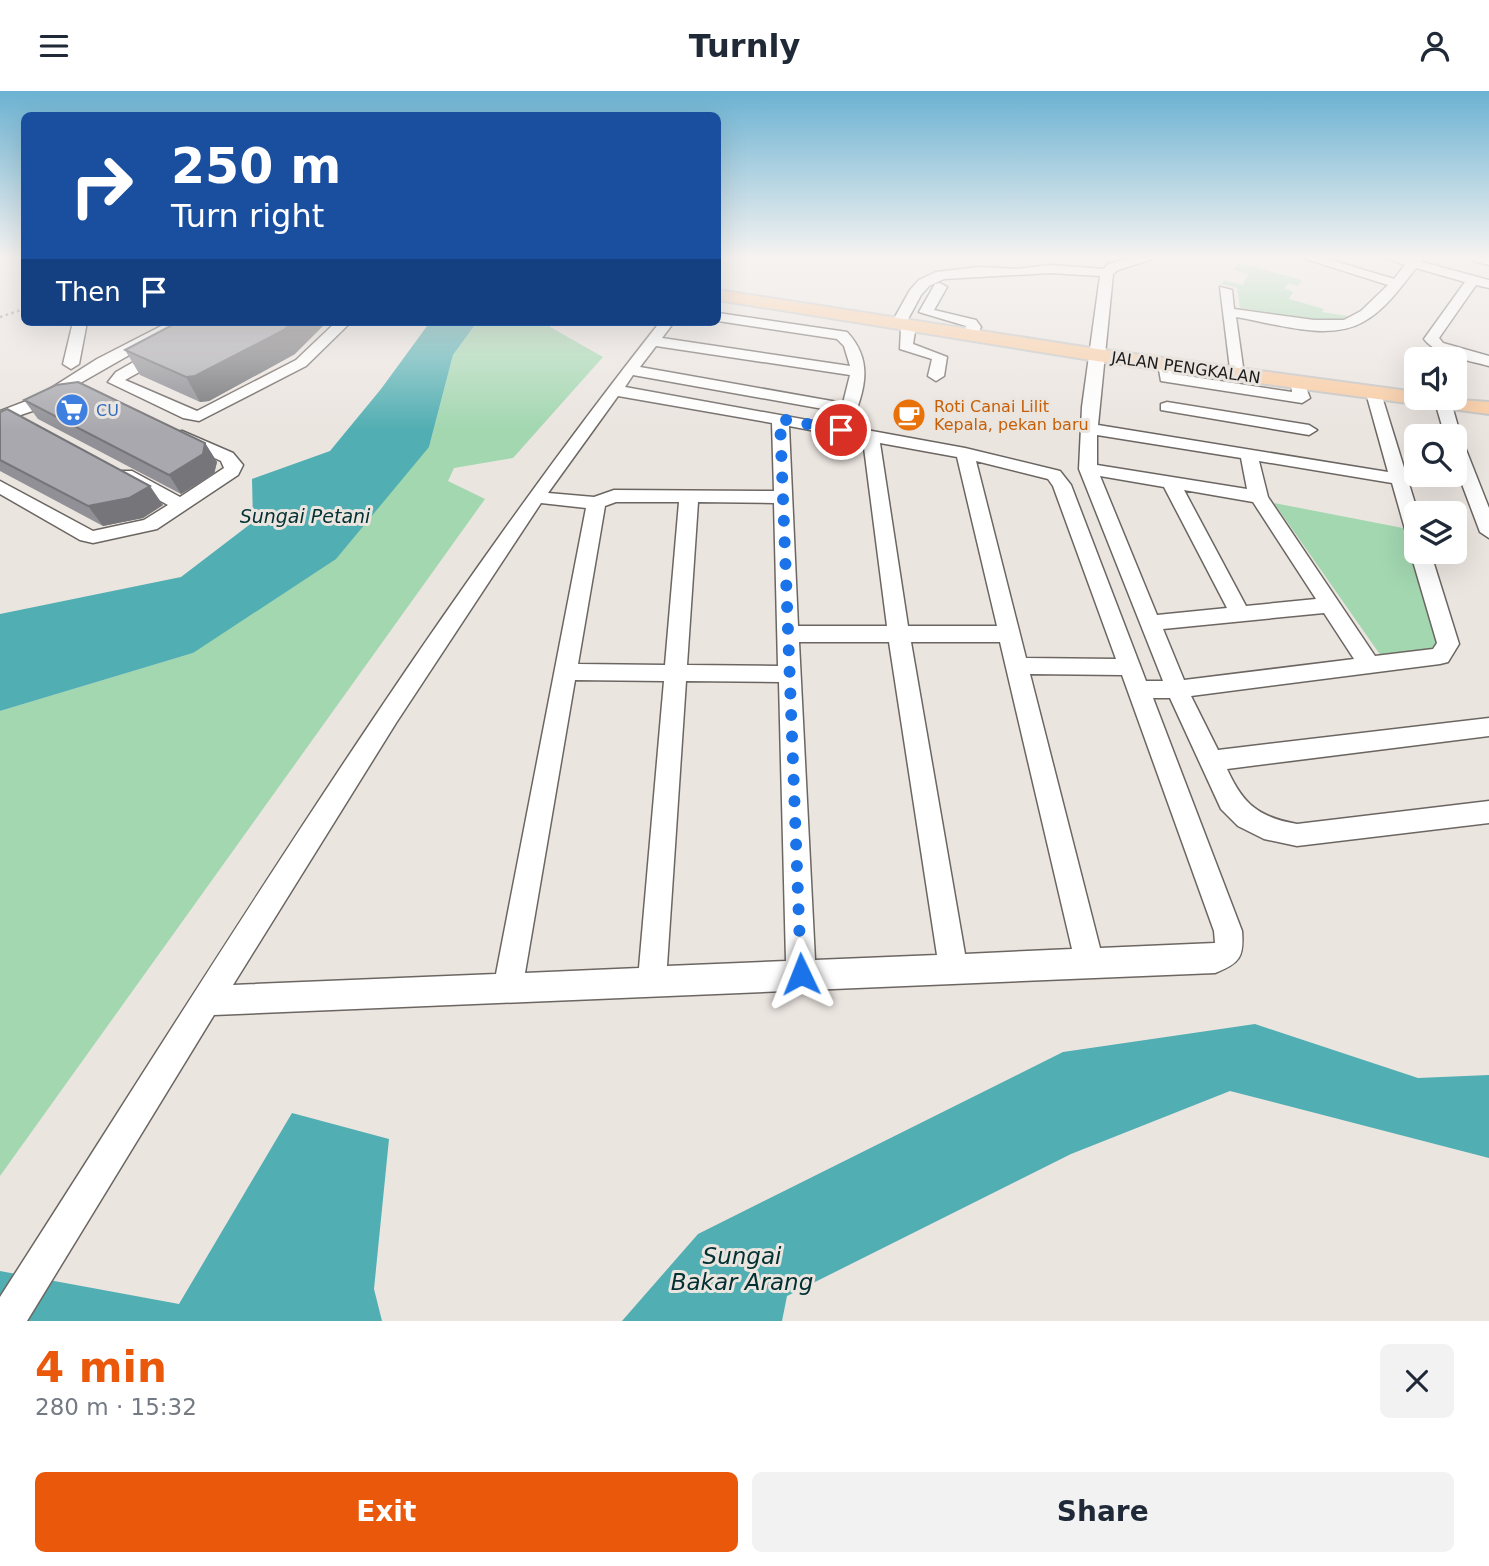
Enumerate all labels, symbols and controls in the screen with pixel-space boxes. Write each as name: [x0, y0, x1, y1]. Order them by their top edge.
icon: menu: [35, 27, 73, 65]
text: Turnly: [689, 27, 800, 65]
icon: person: [1416, 27, 1454, 65]
text: 250 m: [171, 138, 341, 195]
icon: right: [56, 140, 147, 231]
text: Turn right: [171, 197, 324, 235]
icon: arrive: [135, 273, 173, 311]
text: Then: [56, 277, 121, 307]
map controls: [1404, 347, 1467, 564]
button: sound: [1404, 347, 1467, 410]
street label: JALAN PENGKALAN: [1109, 348, 1262, 387]
supermarket icon: CU: [53, 391, 91, 429]
cafe icon: Roti Canai Lilit Kepala, pekan baru: [890, 396, 928, 434]
place label: Roti Canai Lilit Kepala, pekan baru: [934, 397, 1089, 434]
pin: [811, 400, 871, 460]
place label: CU: [96, 401, 119, 420]
icon: arrive: [822, 411, 860, 449]
button: search: [1404, 424, 1467, 487]
button: layers: [1404, 501, 1467, 564]
water label: Sungai Petani: [240, 505, 371, 527]
position arrow: [764, 937, 838, 1011]
water label: Sungai Bakar Arang: [671, 1243, 813, 1295]
text: 4 min: [35, 1343, 167, 1392]
button: close: [1380, 1344, 1454, 1418]
text: 280 m · 15:32: [35, 1394, 197, 1420]
button: Exit: [35, 1472, 738, 1552]
button: Share: [752, 1472, 1454, 1552]

